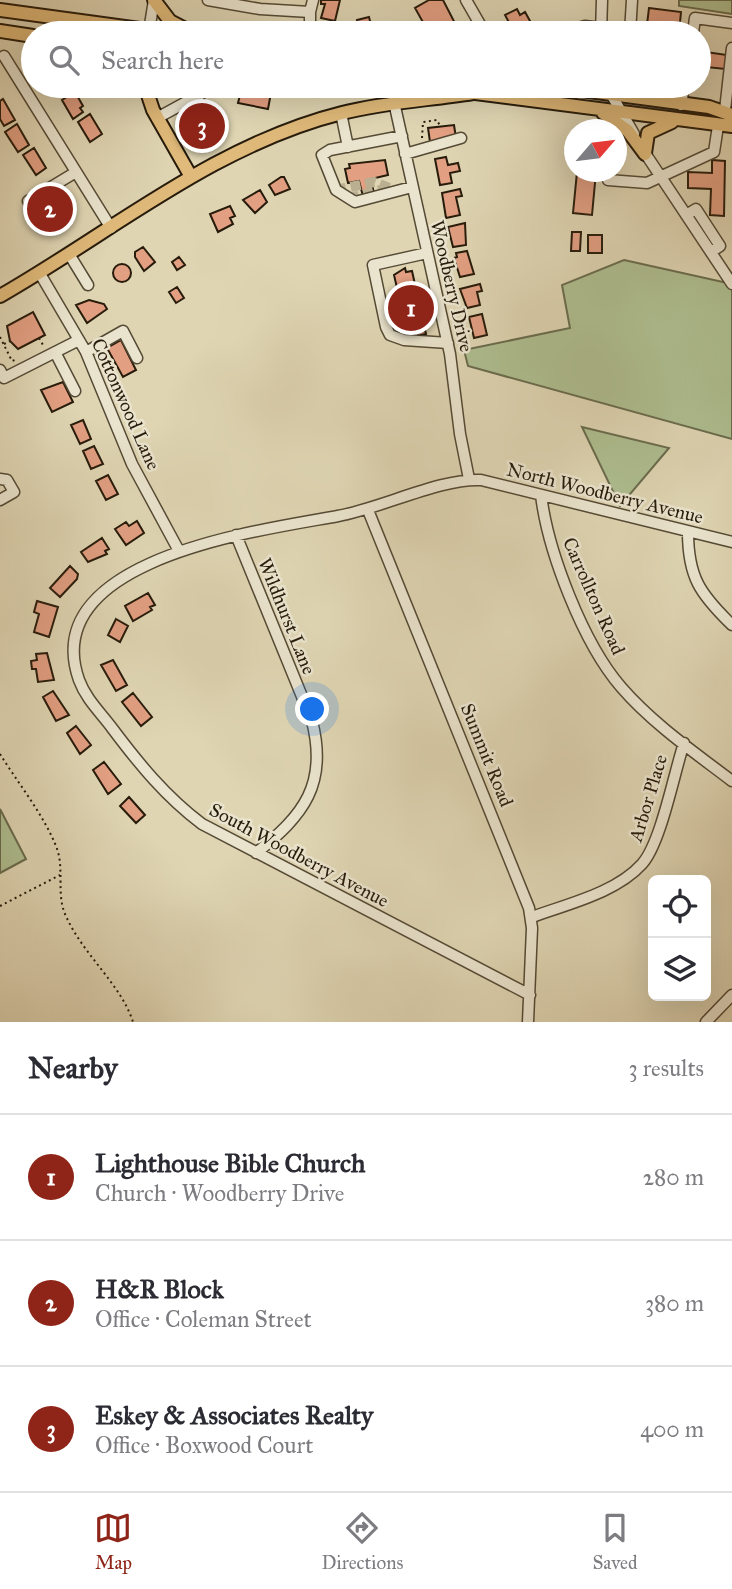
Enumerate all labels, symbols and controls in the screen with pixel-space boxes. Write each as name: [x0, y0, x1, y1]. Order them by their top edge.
search box: [21, 21, 711, 98]
icon: search: [45, 41, 83, 79]
text: Search here: [101, 44, 224, 76]
pin: 3: [179, 100, 225, 152]
north arrow: [564, 119, 627, 182]
pin: 2: [27, 183, 73, 235]
street label: Woodberry Drive: [426, 218, 478, 354]
pin: 1: [388, 282, 434, 334]
street label: Cottonwood Lane: [87, 335, 165, 473]
street label: North Woodberry Avenue: [504, 457, 706, 529]
street label: Carrollton Road: [558, 534, 630, 659]
street label: Wildhurst Lane: [253, 554, 321, 678]
your location: [295, 692, 329, 726]
street label: Summit Road: [456, 700, 518, 810]
street label: Arbor Place: [624, 752, 672, 845]
street label: South Woodberry Avenue: [205, 798, 393, 912]
map controls: [648, 875, 711, 1001]
button: locate: [648, 875, 711, 938]
button: layers: [648, 938, 711, 1001]
text: Nearby: [28, 1050, 118, 1086]
text: 3 results: [628, 1054, 704, 1082]
text: Lighthouse Bible Church: [95, 1147, 365, 1179]
text: 1: [46, 1163, 56, 1191]
text: 280 m: [643, 1163, 704, 1191]
text: Church · Woodberry Drive: [95, 1179, 344, 1207]
text: H&R Block: [95, 1273, 224, 1305]
text: 2: [45, 1289, 57, 1317]
text: 380 m: [645, 1289, 704, 1317]
text: Office · Coleman Street: [95, 1305, 312, 1333]
text: Eskey & Associates Realty: [95, 1399, 373, 1431]
text: 3: [46, 1415, 56, 1443]
text: 400 m: [640, 1415, 704, 1443]
text: Office · Boxwood Court: [95, 1431, 313, 1459]
tab: Map: [94, 1509, 132, 1574]
tab: Directions: [321, 1509, 403, 1574]
tab: Saved: [592, 1509, 638, 1574]

